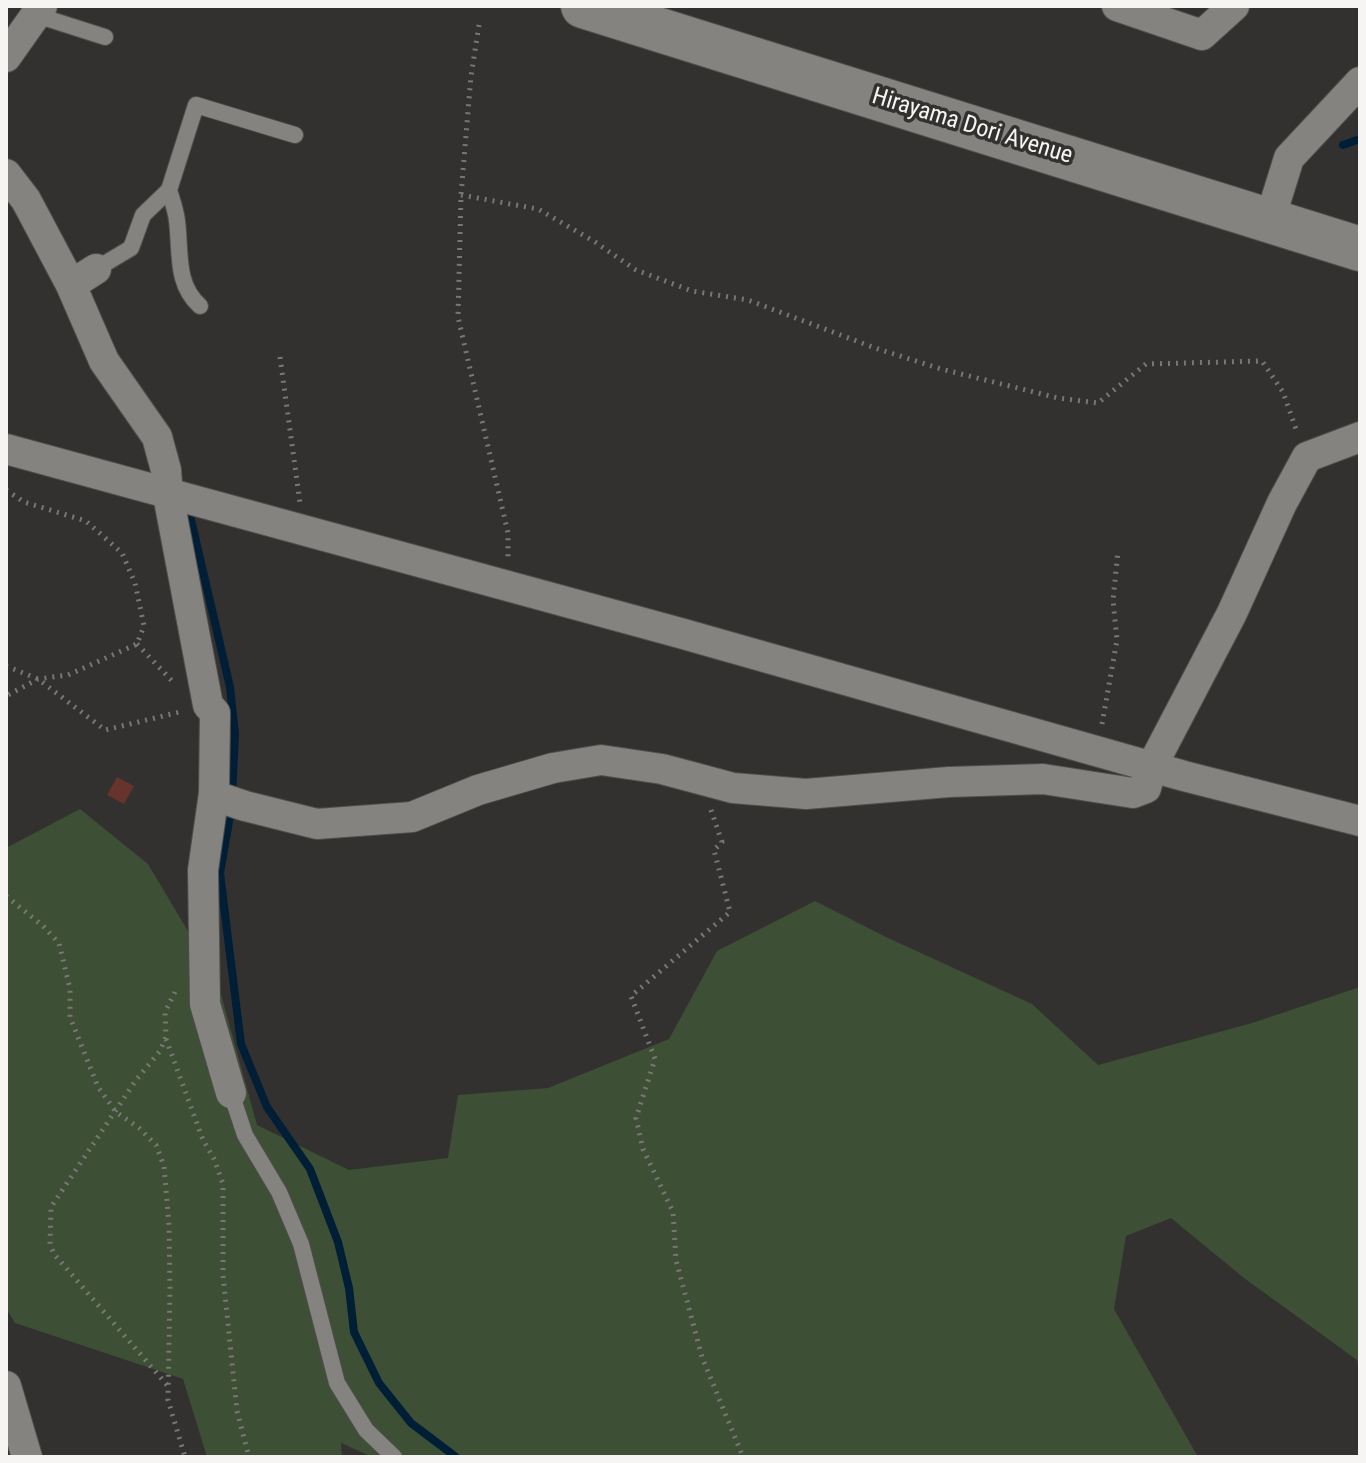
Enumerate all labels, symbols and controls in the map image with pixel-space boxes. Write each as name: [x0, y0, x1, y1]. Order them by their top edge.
street label: Hirayama Dori Avenue: [868, 83, 1076, 171]

